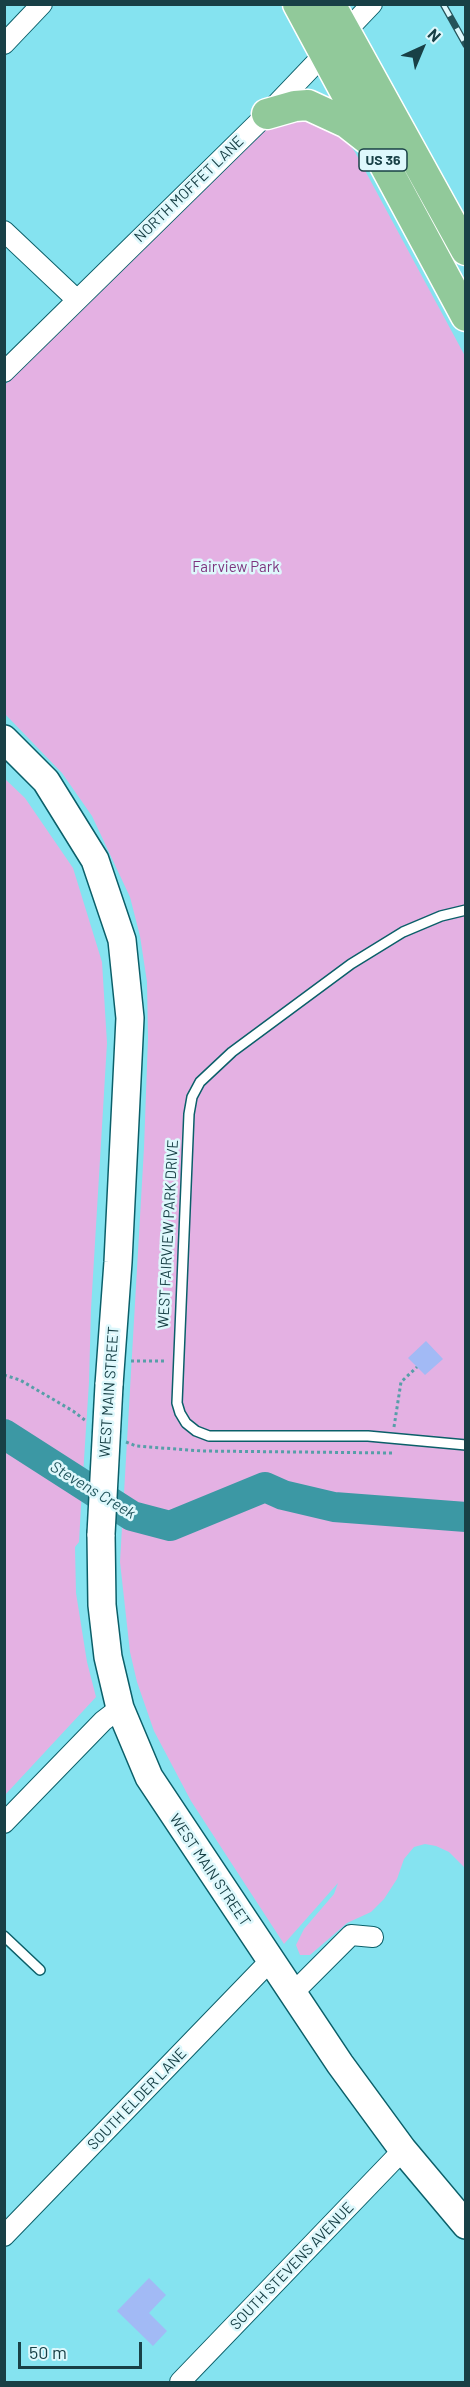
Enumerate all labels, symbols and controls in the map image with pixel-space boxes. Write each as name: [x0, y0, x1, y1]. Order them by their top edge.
north arrow: [392, 18, 452, 78]
text: N: [424, 24, 445, 45]
street label: NORTH MOFFET LANE: [131, 132, 247, 246]
road number: US 36: [359, 149, 407, 171]
park label: Fairview Park: [192, 558, 280, 576]
street label: WEST FAIRVIEW PARK DRIVE: [154, 1139, 182, 1329]
street label: WEST MAIN STREET: [95, 1326, 123, 1458]
water label: Stevens Creek: [47, 1457, 139, 1523]
street label: WEST MAIN STREET: [166, 1810, 254, 1930]
street label: SOUTH ELDER LANE: [84, 2044, 190, 2154]
street label: SOUTH STEVENS AVENUE: [226, 2199, 358, 2333]
scale bar: [21, 2330, 146, 2368]
text: 50 m: [29, 2341, 67, 2363]

